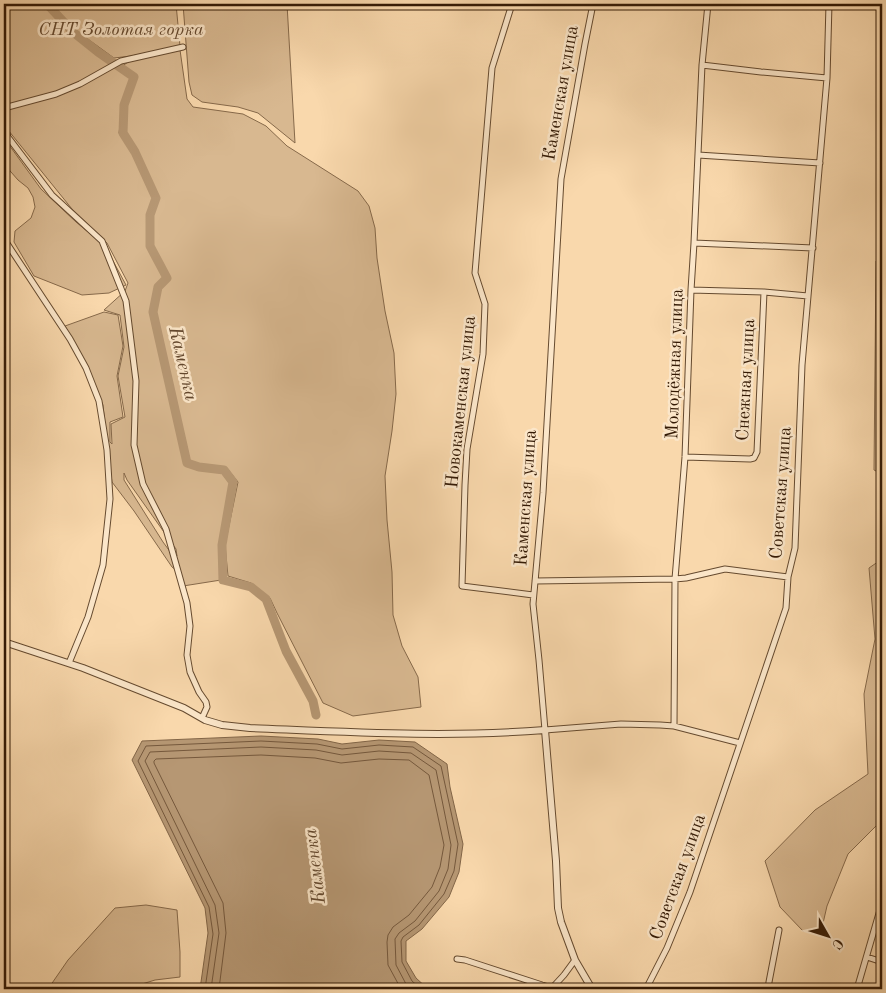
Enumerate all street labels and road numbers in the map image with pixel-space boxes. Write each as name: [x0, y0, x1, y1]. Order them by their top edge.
street label: Каменская улица: [540, 24, 582, 162]
street label: Молодёжная улица: [663, 288, 687, 440]
street label: Новокаменская улица: [443, 315, 479, 489]
street label: Снежная улица: [734, 318, 758, 442]
street label: Советская улица: [767, 426, 795, 560]
street label: Каменская улица: [512, 429, 540, 567]
street label: Советская улица: [647, 812, 709, 942]

